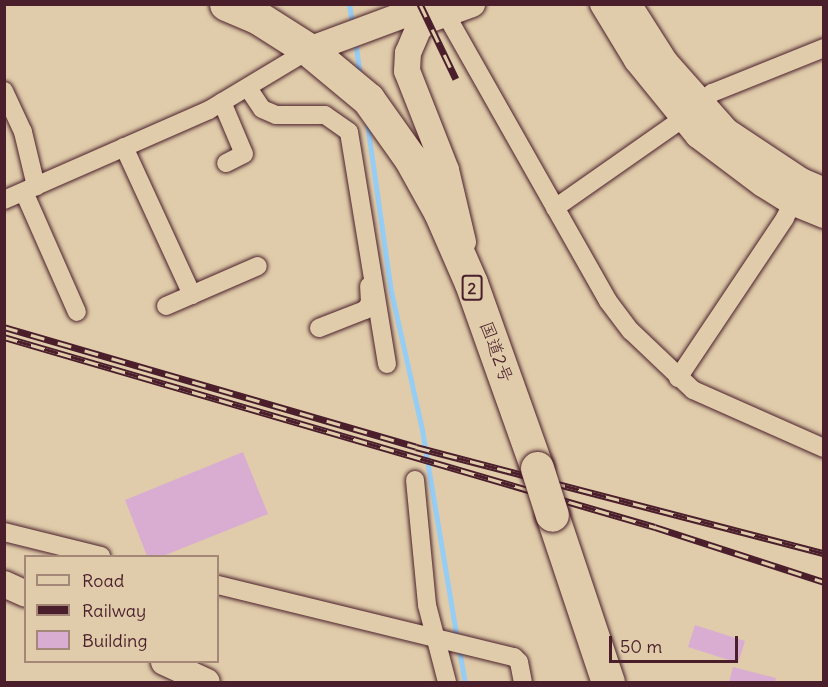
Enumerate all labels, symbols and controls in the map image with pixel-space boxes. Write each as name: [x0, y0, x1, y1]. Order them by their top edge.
road number: 2: [462, 275, 482, 301]
street label: 国道2号: [475, 318, 517, 386]
legend: [24, 555, 219, 663]
text: Road: [82, 569, 124, 592]
text: Railway: [82, 599, 146, 622]
scale bar: [612, 624, 741, 662]
text: Building: [82, 629, 147, 652]
text: 50 m: [620, 635, 662, 658]

